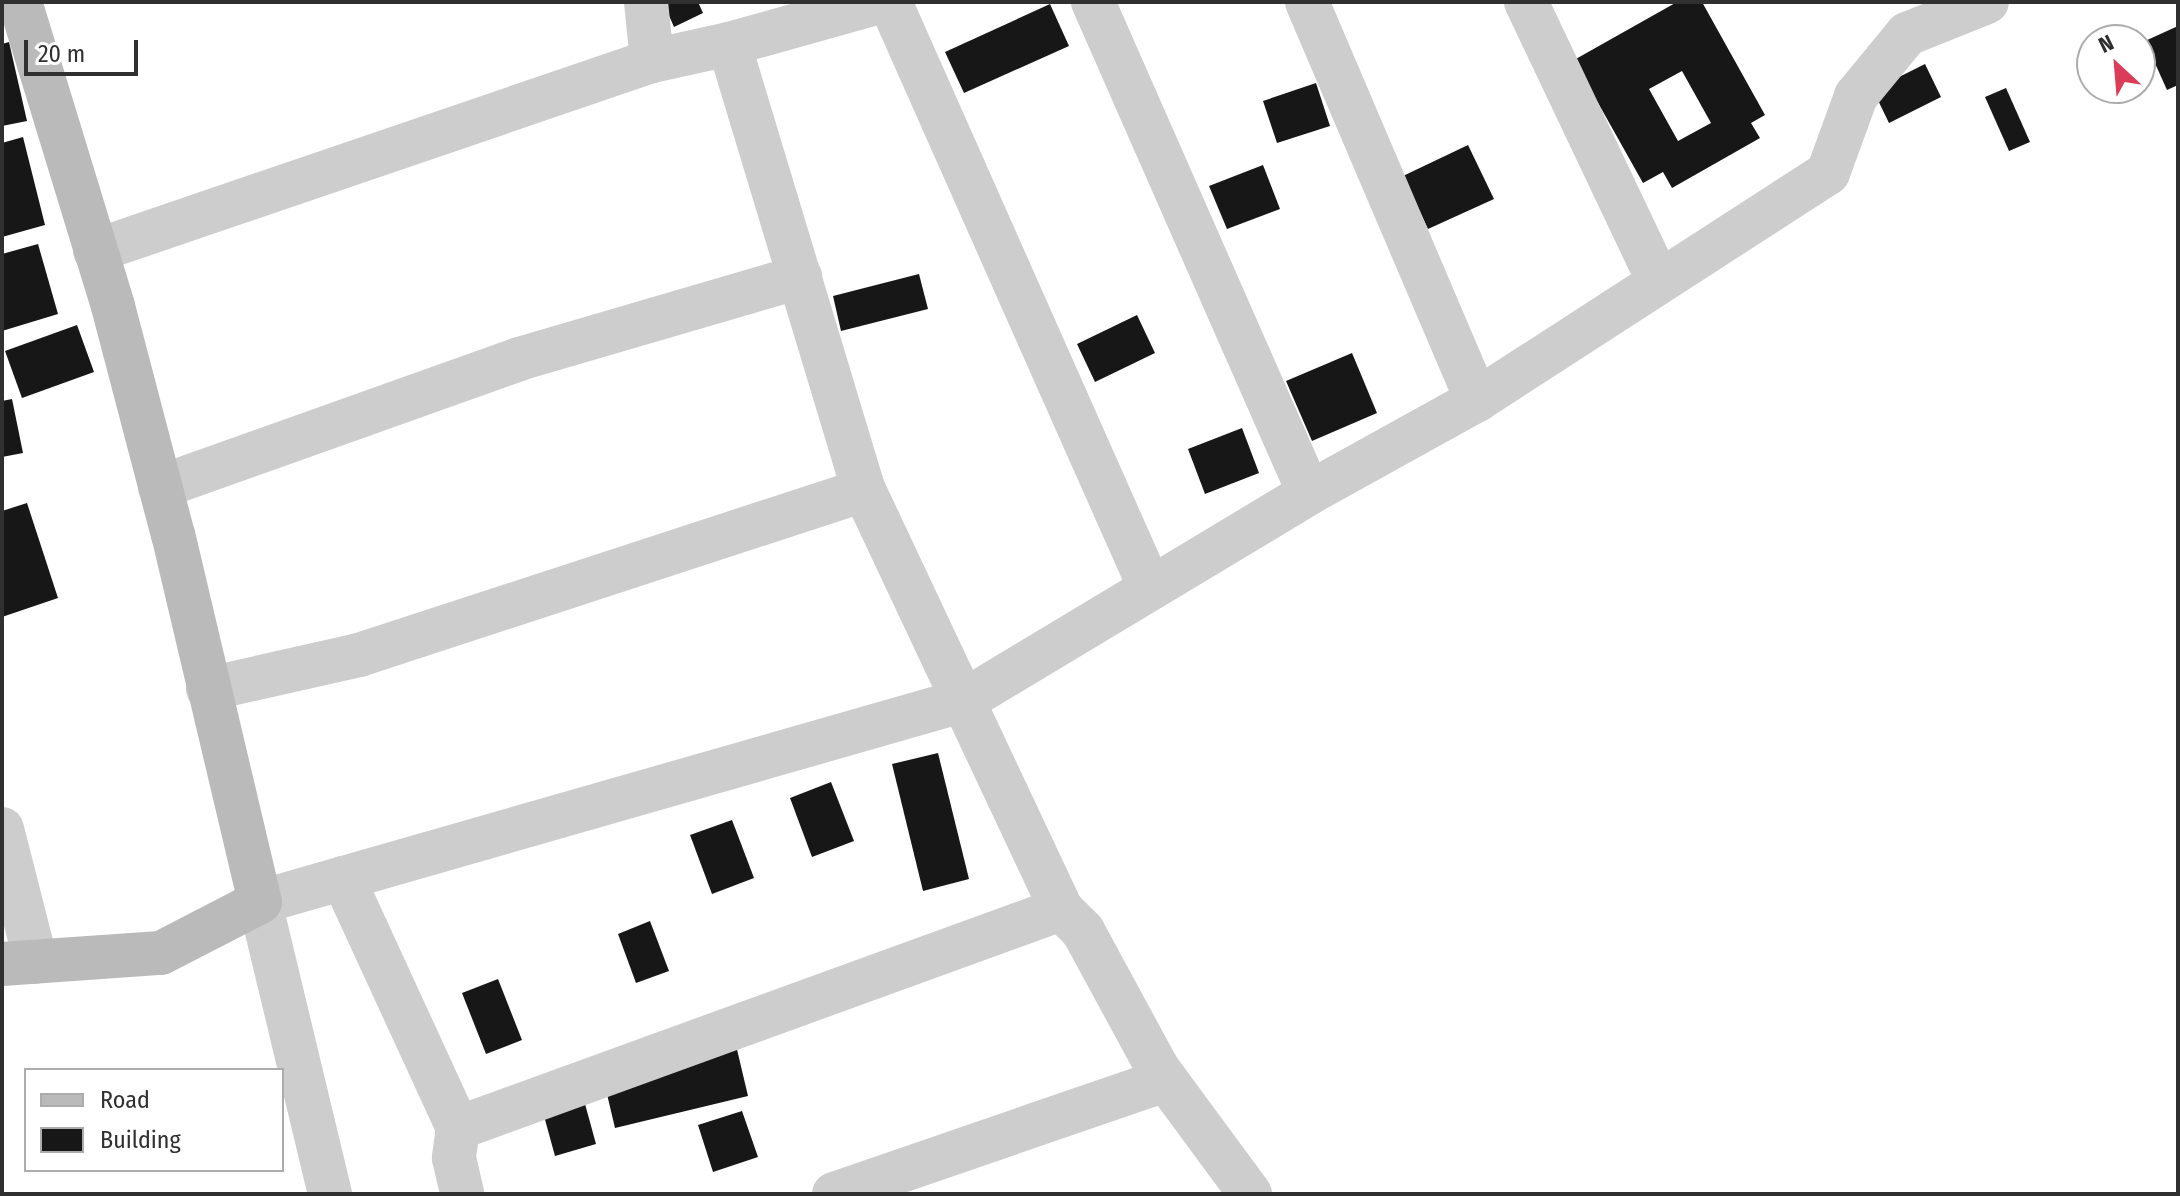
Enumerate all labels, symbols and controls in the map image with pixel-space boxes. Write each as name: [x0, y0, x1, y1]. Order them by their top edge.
scale bar: [28, 24, 142, 74]
north arrow: [2076, 24, 2156, 104]
text: N: [2094, 29, 2118, 59]
text: 20 m: [38, 40, 85, 68]
legend: [24, 1068, 284, 1172]
text: Road: [100, 1086, 150, 1114]
text: Building: [100, 1126, 181, 1154]

